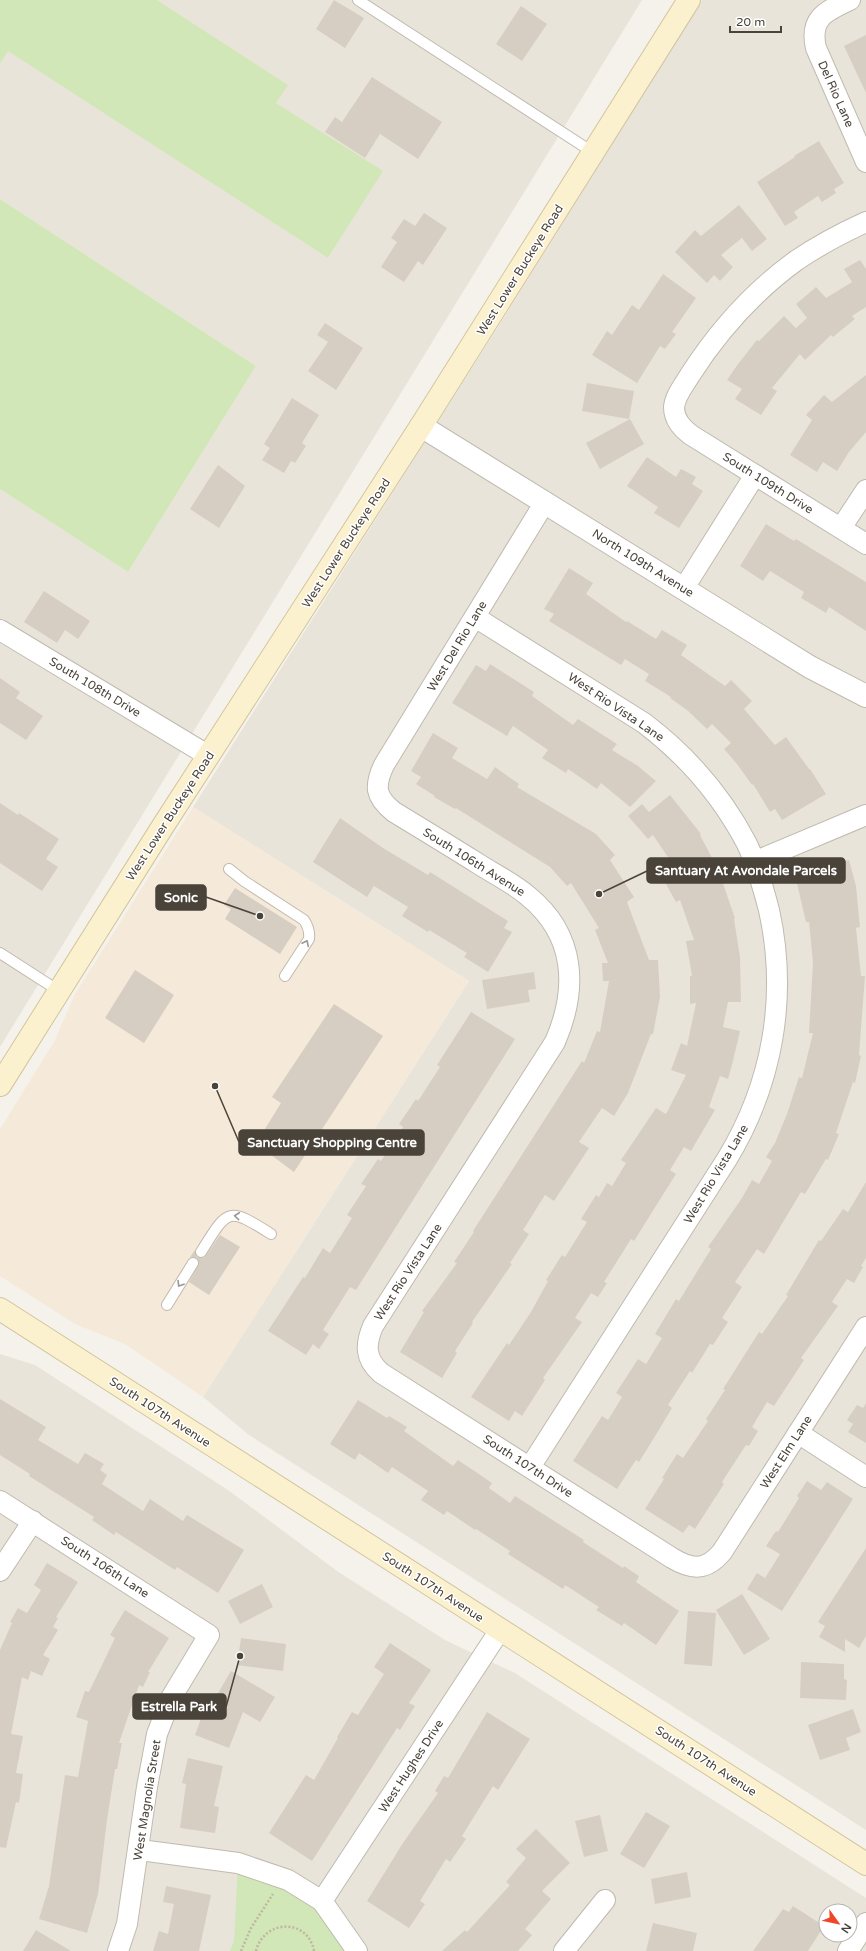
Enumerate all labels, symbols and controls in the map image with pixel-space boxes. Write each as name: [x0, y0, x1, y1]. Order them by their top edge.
scale bar: [730, 8, 781, 34]
text: 20 m: [736, 15, 765, 29]
street label: Del Rio Lane: [815, 59, 857, 130]
street label: West Lower Buckeye Road: [474, 202, 566, 338]
street label: South 109th Drive: [720, 449, 816, 517]
street label: West Lower Buckeye Road: [299, 476, 393, 610]
street label: North 109th Avenue: [590, 526, 696, 600]
street label: West Del Rio Lane: [424, 598, 490, 694]
street label: South 108th Drive: [47, 654, 143, 720]
street label: West Rio Vista Lane: [565, 670, 667, 744]
street label: West Lower Buckeye Road: [123, 749, 217, 883]
street label: South 106th Avenue: [420, 825, 528, 899]
callout: Santuary At Avondale Parcels: [647, 858, 845, 883]
text: Santuary At Avondale Parcels: [655, 863, 837, 879]
callout: Sonic: [156, 885, 206, 910]
text: Sonic: [164, 890, 198, 906]
one-way arrow: [301, 940, 308, 947]
street label: West Rio Vista Lane: [681, 1122, 751, 1226]
callout: Sanctuary Shopping Centre: [239, 1130, 424, 1155]
text: Sanctuary Shopping Centre: [247, 1135, 417, 1151]
one-way arrow: [234, 1212, 240, 1221]
street label: West Rio Vista Lane: [371, 1221, 445, 1323]
one-way arrow: [177, 1280, 185, 1287]
street label: South 107th Avenue: [107, 1374, 213, 1450]
street label: West Elm Lane: [757, 1413, 815, 1491]
street label: South 107th Drive: [480, 1432, 576, 1500]
street label: South 106th Lane: [58, 1533, 152, 1601]
street label: South 107th Avenue: [380, 1549, 486, 1625]
callout: Estrella Park: [133, 1694, 226, 1719]
text: Estrella Park: [141, 1699, 217, 1715]
street label: West Hughes Drive: [376, 1717, 446, 1815]
street label: South 107th Avenue: [653, 1723, 759, 1799]
street label: West Magnolia Street: [131, 1738, 164, 1862]
north arrow: [818, 1903, 858, 1943]
text: N: [838, 1921, 854, 1935]

